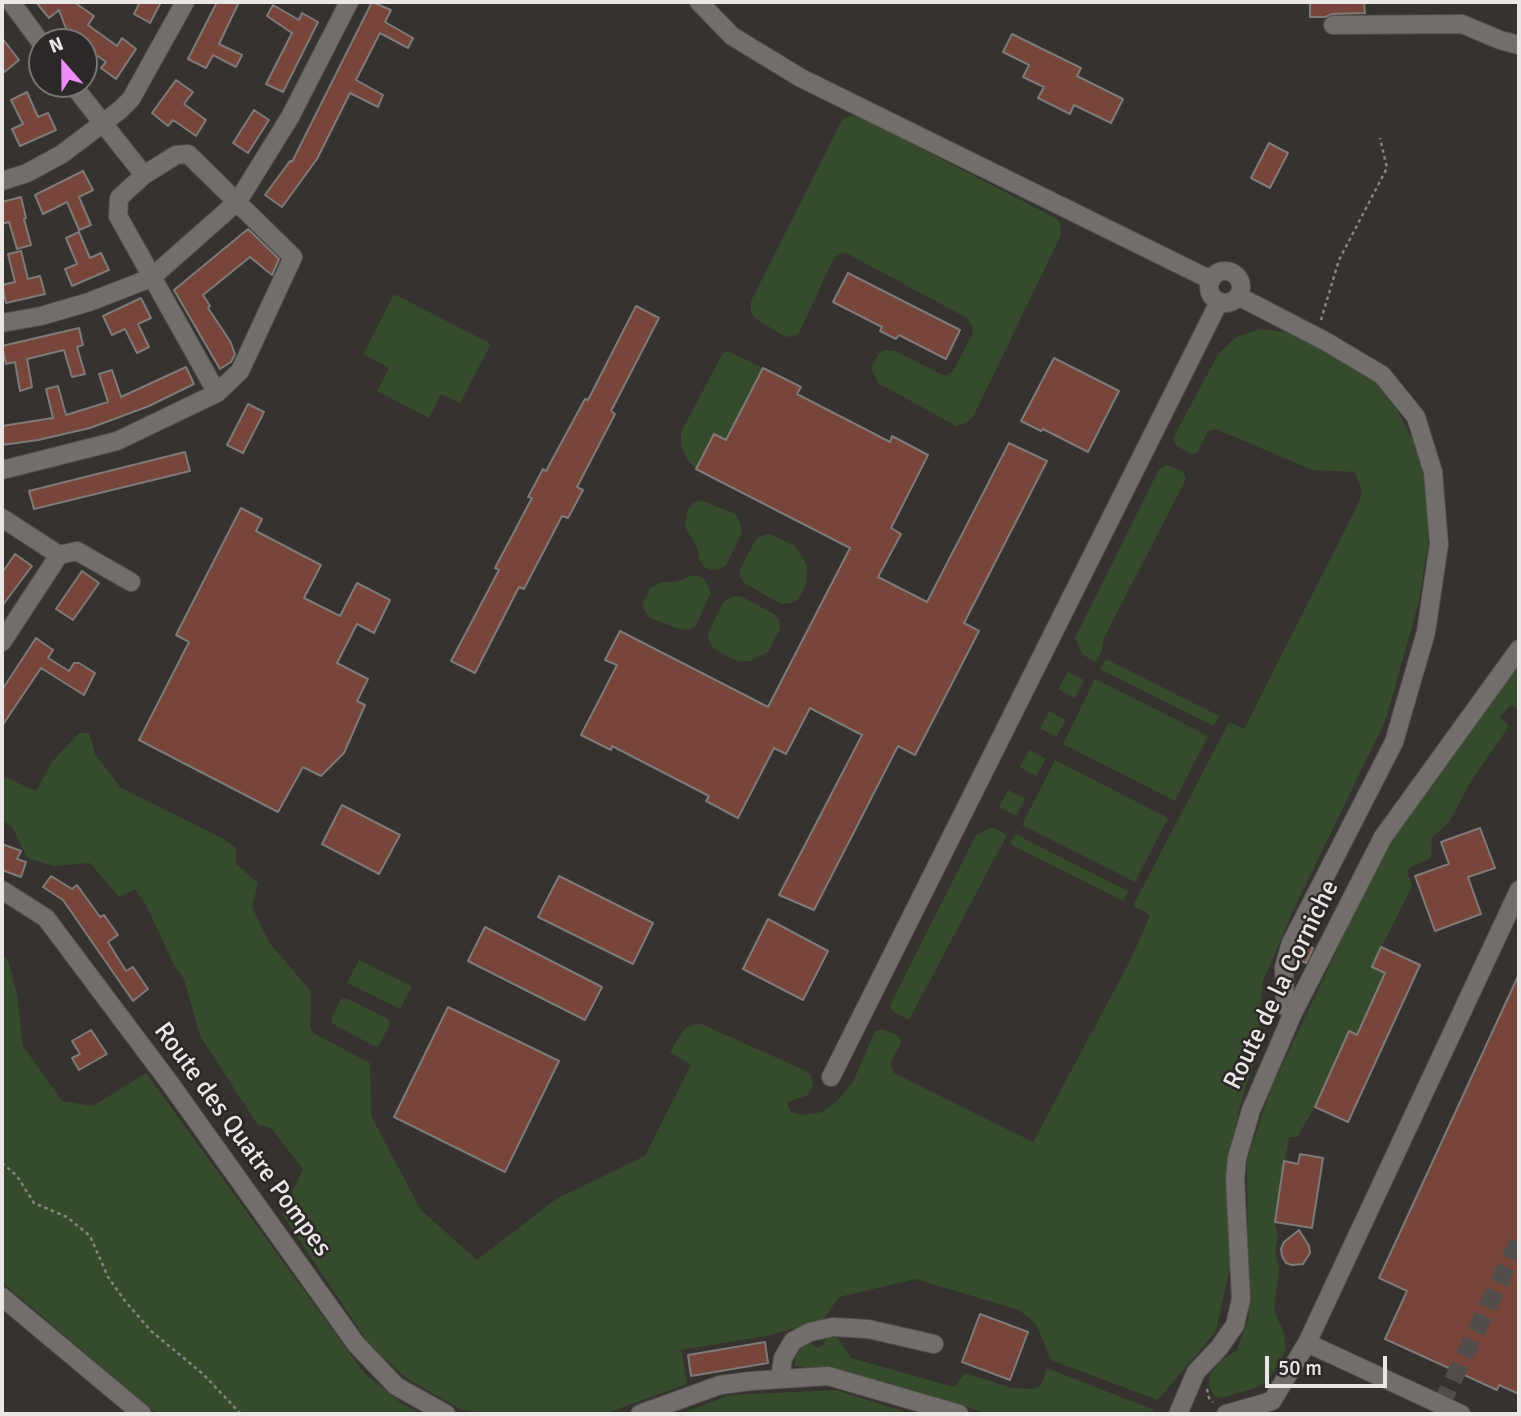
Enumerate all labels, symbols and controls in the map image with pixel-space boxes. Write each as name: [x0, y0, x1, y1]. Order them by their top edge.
north arrow: [28, 28, 98, 98]
text: N: [46, 32, 67, 59]
street label: Route de la Corniche: [1218, 875, 1346, 1095]
street label: Route des Quatre Pompes: [147, 1017, 337, 1263]
scale bar: [1269, 1342, 1392, 1386]
text: 50 m: [1278, 1355, 1322, 1381]

